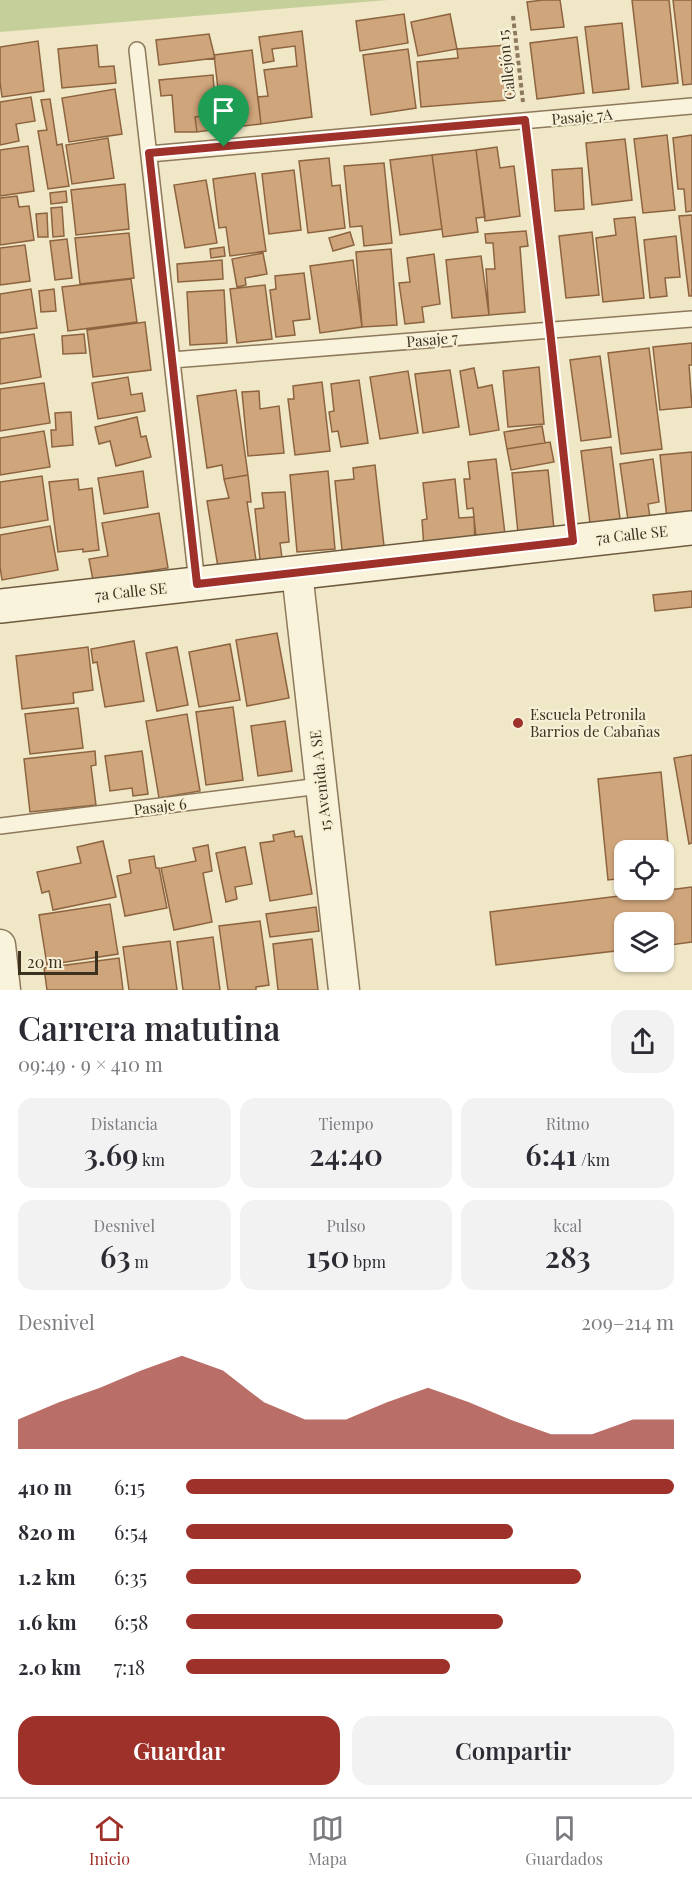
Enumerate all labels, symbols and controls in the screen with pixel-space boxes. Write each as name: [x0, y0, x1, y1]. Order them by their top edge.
street label: Callejón 15: [492, 29, 520, 101]
pin: [198, 85, 249, 147]
icon: arrive: [207, 94, 240, 127]
street label: Pasaje 7A: [551, 103, 614, 129]
street label: Pasaje 7: [405, 327, 459, 351]
street label: 7a Calle SE: [595, 520, 669, 548]
street label: 7a Calle SE: [94, 577, 168, 605]
place label: Escuela Petronila Barrios de Cabañas: [530, 704, 660, 741]
marker: Escuela Petronila Barrios de Cabañas: [511, 716, 525, 730]
street label: 15 Avenida A SE: [305, 729, 335, 833]
street label: Pasaje 6: [132, 793, 188, 819]
map controls: [614, 840, 674, 972]
button: locate: [614, 840, 674, 900]
button: layers: [614, 912, 674, 972]
scale bar: [18, 948, 98, 976]
text: 20 m: [27, 951, 62, 972]
text: Carrera matutina: [18, 1005, 280, 1049]
button: share: [611, 1010, 674, 1073]
text: 09:49 · 9 × 410 m: [18, 1050, 163, 1077]
text: Distancia: [91, 1113, 158, 1134]
text: Tiempo: [318, 1113, 373, 1134]
text: Ritmo: [546, 1113, 590, 1134]
text: 3.69: [84, 1134, 138, 1174]
text: 24:40: [309, 1134, 383, 1174]
text: 6:41: [525, 1134, 577, 1174]
text: km: [138, 1149, 165, 1170]
text: /km: [577, 1149, 610, 1170]
text: Desnivel: [94, 1215, 155, 1236]
text: Pulso: [326, 1215, 366, 1236]
text: kcal: [553, 1215, 582, 1236]
text: 63: [100, 1236, 131, 1276]
text: 150: [306, 1236, 349, 1276]
text: 283: [545, 1236, 590, 1276]
text: m: [131, 1251, 149, 1272]
text: bpm: [349, 1251, 386, 1272]
text: Desnivel: [18, 1308, 95, 1335]
text: 209–214 m: [581, 1308, 674, 1335]
text: 410 m: [18, 1473, 72, 1500]
text: 6:15: [114, 1473, 145, 1500]
text: 820 m: [18, 1518, 75, 1545]
text: 6:54: [114, 1518, 148, 1545]
text: 1.2 km: [18, 1563, 76, 1590]
text: 6:35: [114, 1563, 147, 1590]
text: 1.6 km: [18, 1608, 77, 1635]
text: 6:58: [114, 1608, 148, 1635]
text: 2.0 km: [18, 1653, 81, 1680]
text: 7:18: [114, 1653, 145, 1680]
button: Guardar: [18, 1716, 340, 1785]
button: Compartir: [352, 1716, 674, 1785]
tab: Inicio: [89, 1812, 130, 1869]
tab: Mapa: [308, 1812, 347, 1869]
tab: Guardados: [525, 1812, 603, 1869]

